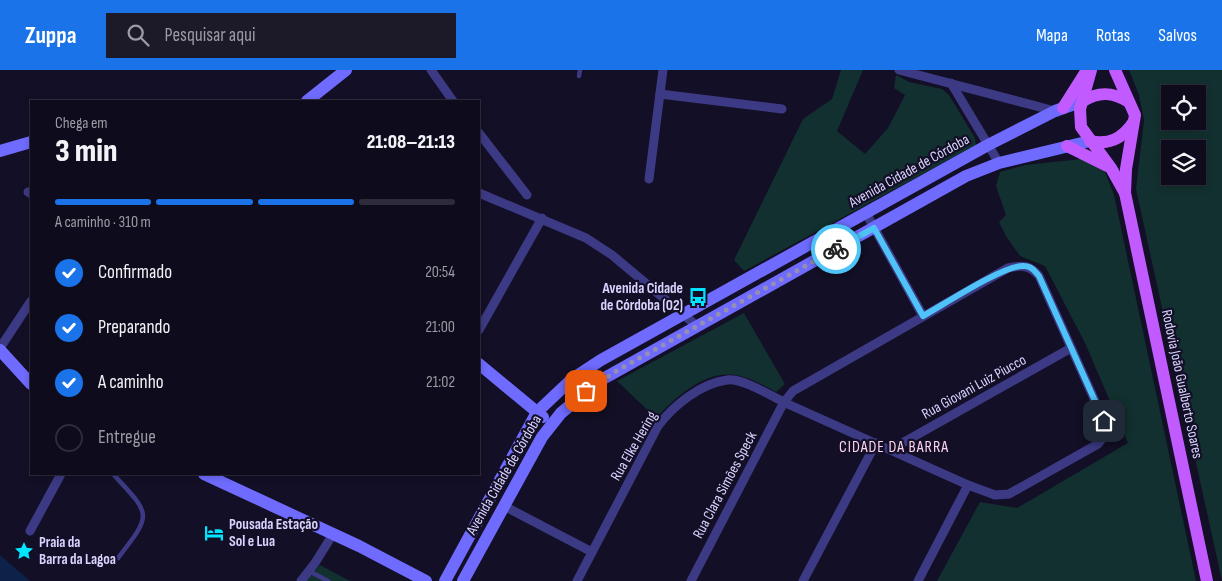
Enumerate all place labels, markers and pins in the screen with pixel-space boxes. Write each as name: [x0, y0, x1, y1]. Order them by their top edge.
place label: Avenida Cidade de Córdoba (02): [600, 279, 683, 315]
bus stop icon: Avenida Cidade de Córdoba (02): [687, 286, 709, 308]
pin: [565, 370, 607, 412]
pin: [1083, 400, 1125, 442]
place label: Pousada Estação Sol e Lua: [229, 515, 318, 551]
hotel icon: Pousada Estação Sol e Lua: [203, 522, 225, 544]
place label: Praia da Barra da Lagoa: [39, 533, 116, 569]
place icon: Praia da Barra da Lagoa: [13, 540, 35, 562]

